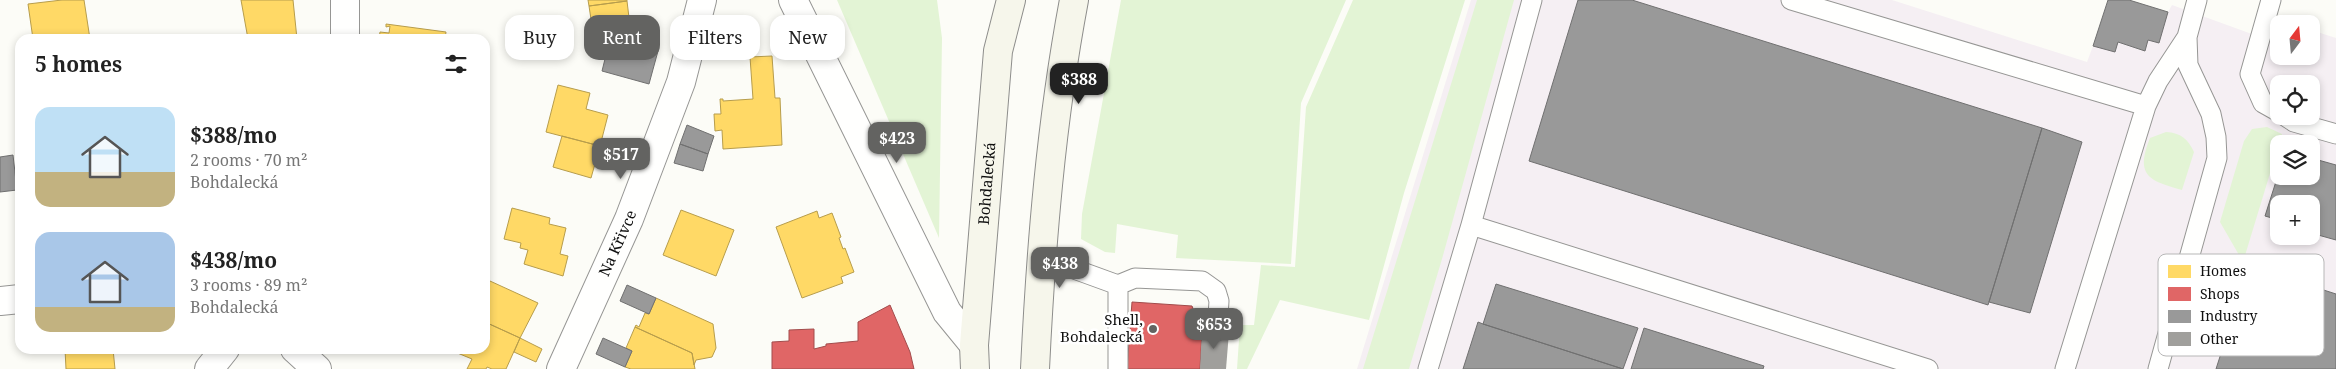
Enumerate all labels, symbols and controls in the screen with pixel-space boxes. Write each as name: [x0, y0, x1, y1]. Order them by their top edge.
chip: Buy: [505, 15, 574, 60]
chip: Rent: [584, 15, 660, 60]
chip: Filters: [670, 15, 760, 60]
chip: New: [770, 15, 845, 60]
north arrow: [2270, 15, 2320, 65]
map controls: [2270, 15, 2320, 245]
text: 5 homes: [35, 50, 122, 78]
icon: filters: [442, 50, 470, 78]
pin: $388: [1049, 62, 1109, 105]
text: $388: [1061, 68, 1097, 90]
button: locate: [2270, 75, 2320, 125]
text: $388/mo: [190, 121, 277, 149]
pin: $423: [867, 121, 927, 164]
icon: home: [75, 127, 135, 187]
text: $423: [879, 127, 915, 149]
button: layers: [2270, 135, 2320, 185]
pin: $517: [591, 138, 651, 180]
street label: Bohdalecká: [973, 141, 1000, 226]
text: $517: [603, 143, 639, 165]
text: 2 rooms · 70 m²: [190, 149, 307, 171]
text: Bohdalecká: [190, 171, 278, 193]
button: +: [2270, 195, 2320, 245]
street label: Na Křivce: [593, 207, 640, 279]
text: $438/mo: [190, 246, 277, 274]
pin: $438: [1030, 246, 1090, 289]
icon: home: [75, 252, 135, 312]
text: $438: [1042, 252, 1078, 274]
legend: [2158, 254, 2324, 356]
text: Homes: [2200, 261, 2246, 280]
text: 3 rooms · 89 m²: [190, 274, 307, 296]
text: Shops: [2200, 284, 2240, 303]
text: Bohdalecká: [190, 296, 278, 318]
text: Industry: [2200, 306, 2257, 325]
pin: $653: [1184, 308, 1244, 350]
place label: Shell, Bohdalecká: [1060, 309, 1143, 346]
text: $653: [1196, 313, 1232, 335]
marker: Shell, Bohdalecká: [1147, 323, 1159, 335]
text: Other: [2200, 329, 2239, 348]

